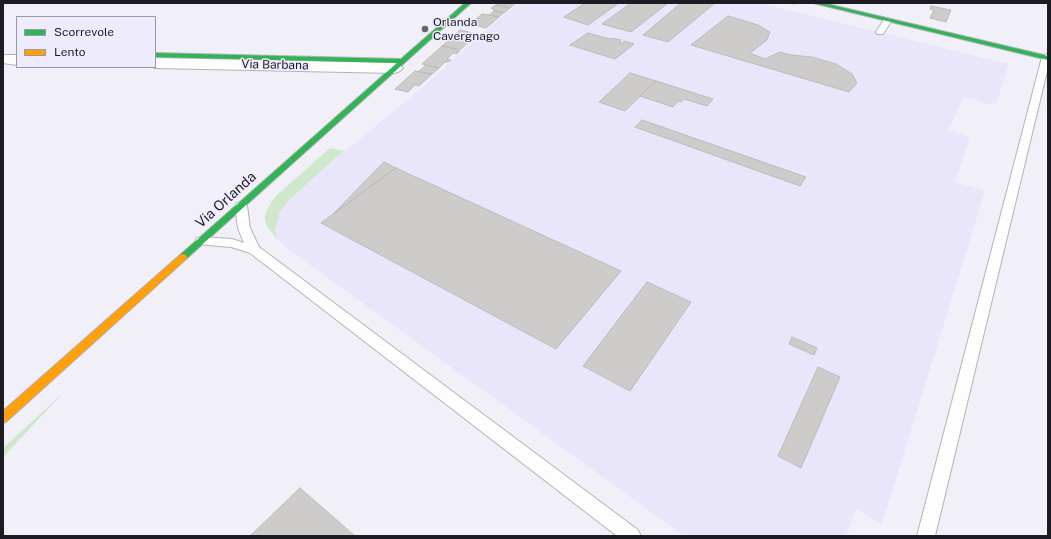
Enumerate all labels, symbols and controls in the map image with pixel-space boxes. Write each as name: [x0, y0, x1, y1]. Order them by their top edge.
place label: Orlanda Cavergnago: [433, 15, 500, 43]
legend: [16, 16, 156, 68]
marker: Orlanda Cavergnago: [420, 24, 430, 34]
text: Scorrevole: [54, 25, 114, 39]
text: Lento: [54, 45, 85, 59]
street label: Via Barbana: [241, 57, 309, 73]
street label: Via Orlanda: [192, 168, 260, 232]

